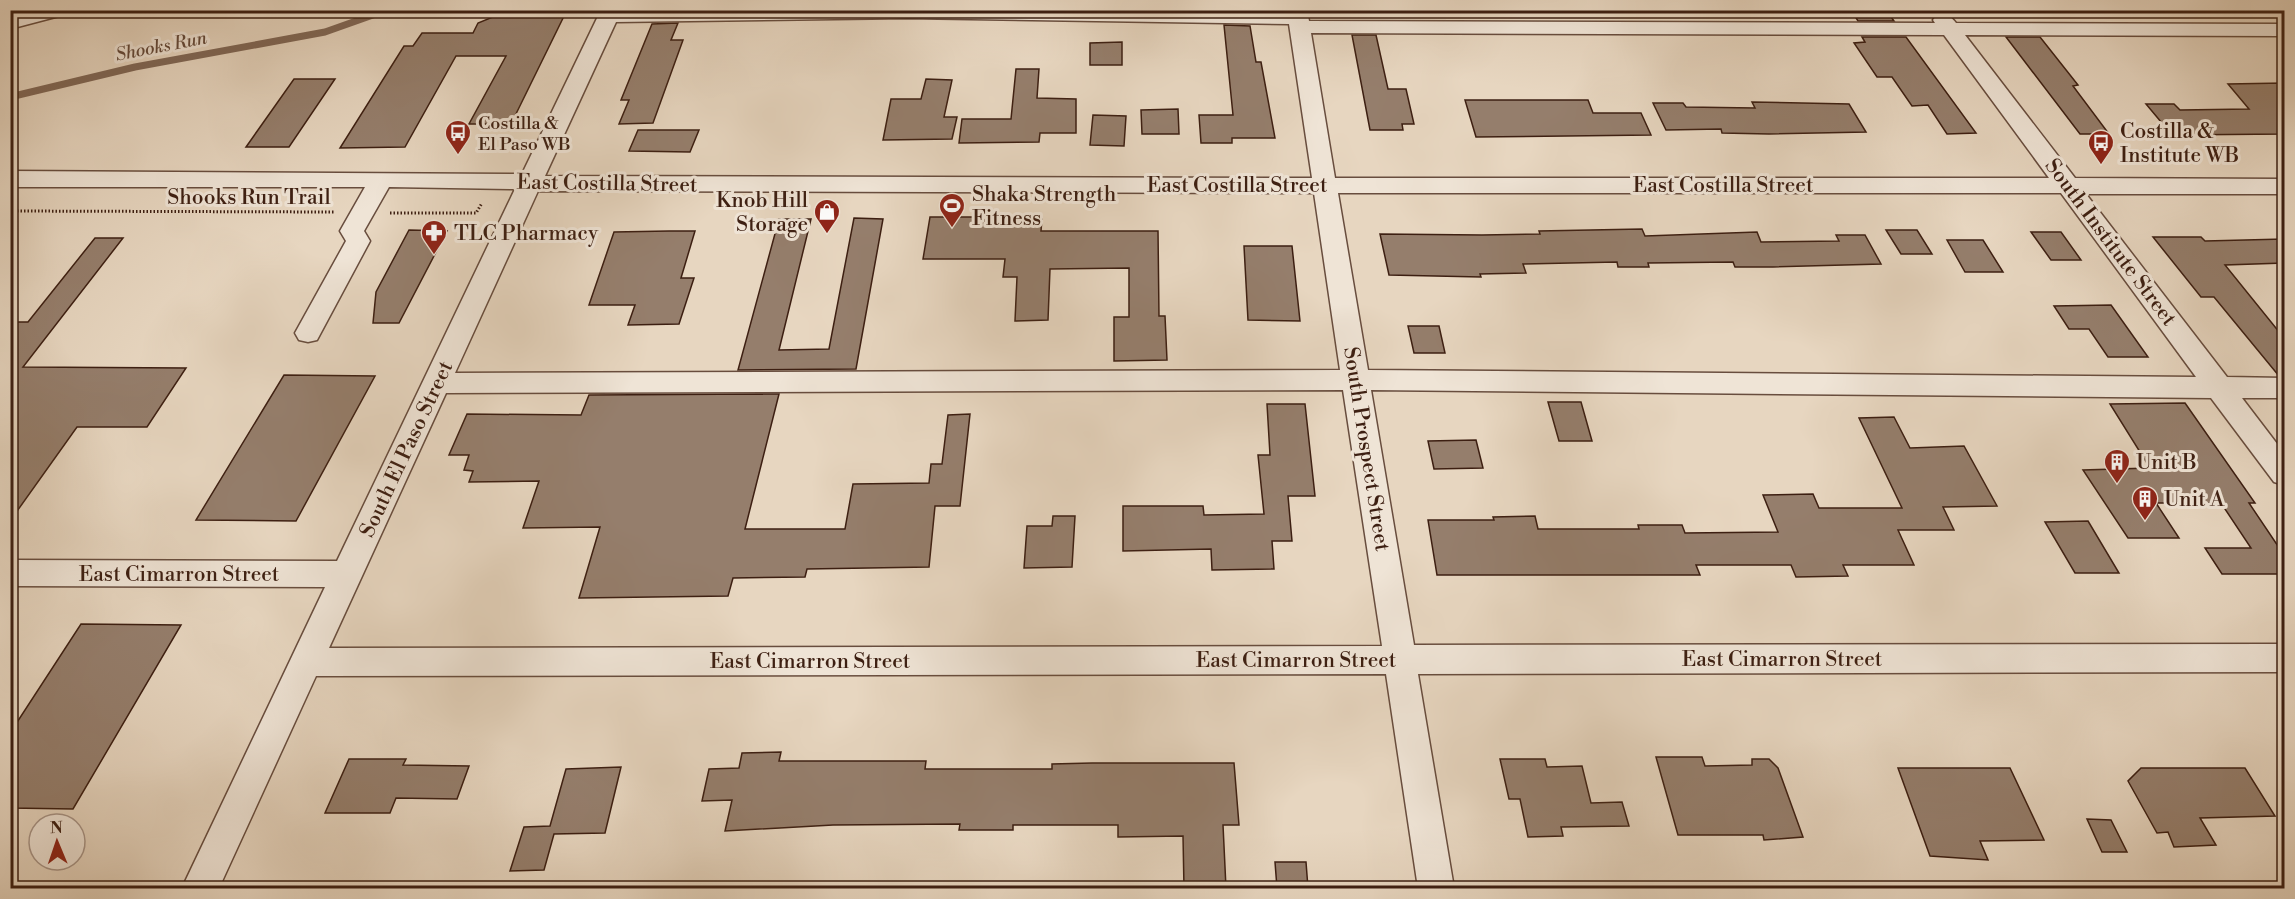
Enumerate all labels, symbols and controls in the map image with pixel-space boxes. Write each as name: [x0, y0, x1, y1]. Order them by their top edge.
water label: Shooks Run: [114, 26, 210, 67]
place label: Costilla & El Paso WB: [478, 112, 571, 156]
bus stop icon: Costilla & El Paso WB: [443, 118, 473, 156]
place label: Costilla & Institute WB: [2120, 119, 2239, 169]
bus stop icon: Costilla & Institute WB: [2086, 128, 2116, 166]
street label: South Institute Street: [2039, 154, 2182, 332]
street label: East Costilla Street: [516, 169, 698, 199]
street label: East Costilla Street: [1147, 173, 1328, 199]
street label: East Costilla Street: [1633, 173, 1814, 199]
place label: Shaka Strength Fitness: [972, 182, 1117, 232]
street label: Shooks Run Trail: [167, 185, 331, 211]
place label: Knob Hill Storage: [716, 188, 808, 238]
sports icon: Shaka Strength Fitness: [937, 191, 967, 229]
shop icon: Knob Hill Storage: [812, 197, 842, 235]
pharmacy icon: TLC Pharmacy: [419, 218, 449, 256]
place label: TLC Pharmacy: [454, 221, 599, 247]
street label: South Prospect Street: [1337, 345, 1395, 554]
street label: South El Paso Street: [355, 357, 459, 542]
building icon: Unit B: [2102, 447, 2132, 485]
place label: Unit B: [2136, 450, 2197, 476]
building icon: Unit A: [2130, 484, 2160, 522]
place label: Unit A: [2164, 487, 2225, 513]
street label: East Cimarron Street: [79, 562, 280, 588]
street label: East Cimarron Street: [1682, 647, 1883, 673]
street label: East Cimarron Street: [1196, 648, 1397, 674]
street label: East Cimarron Street: [710, 649, 911, 675]
north arrow: [27, 812, 87, 872]
text: N: [50, 818, 64, 838]

